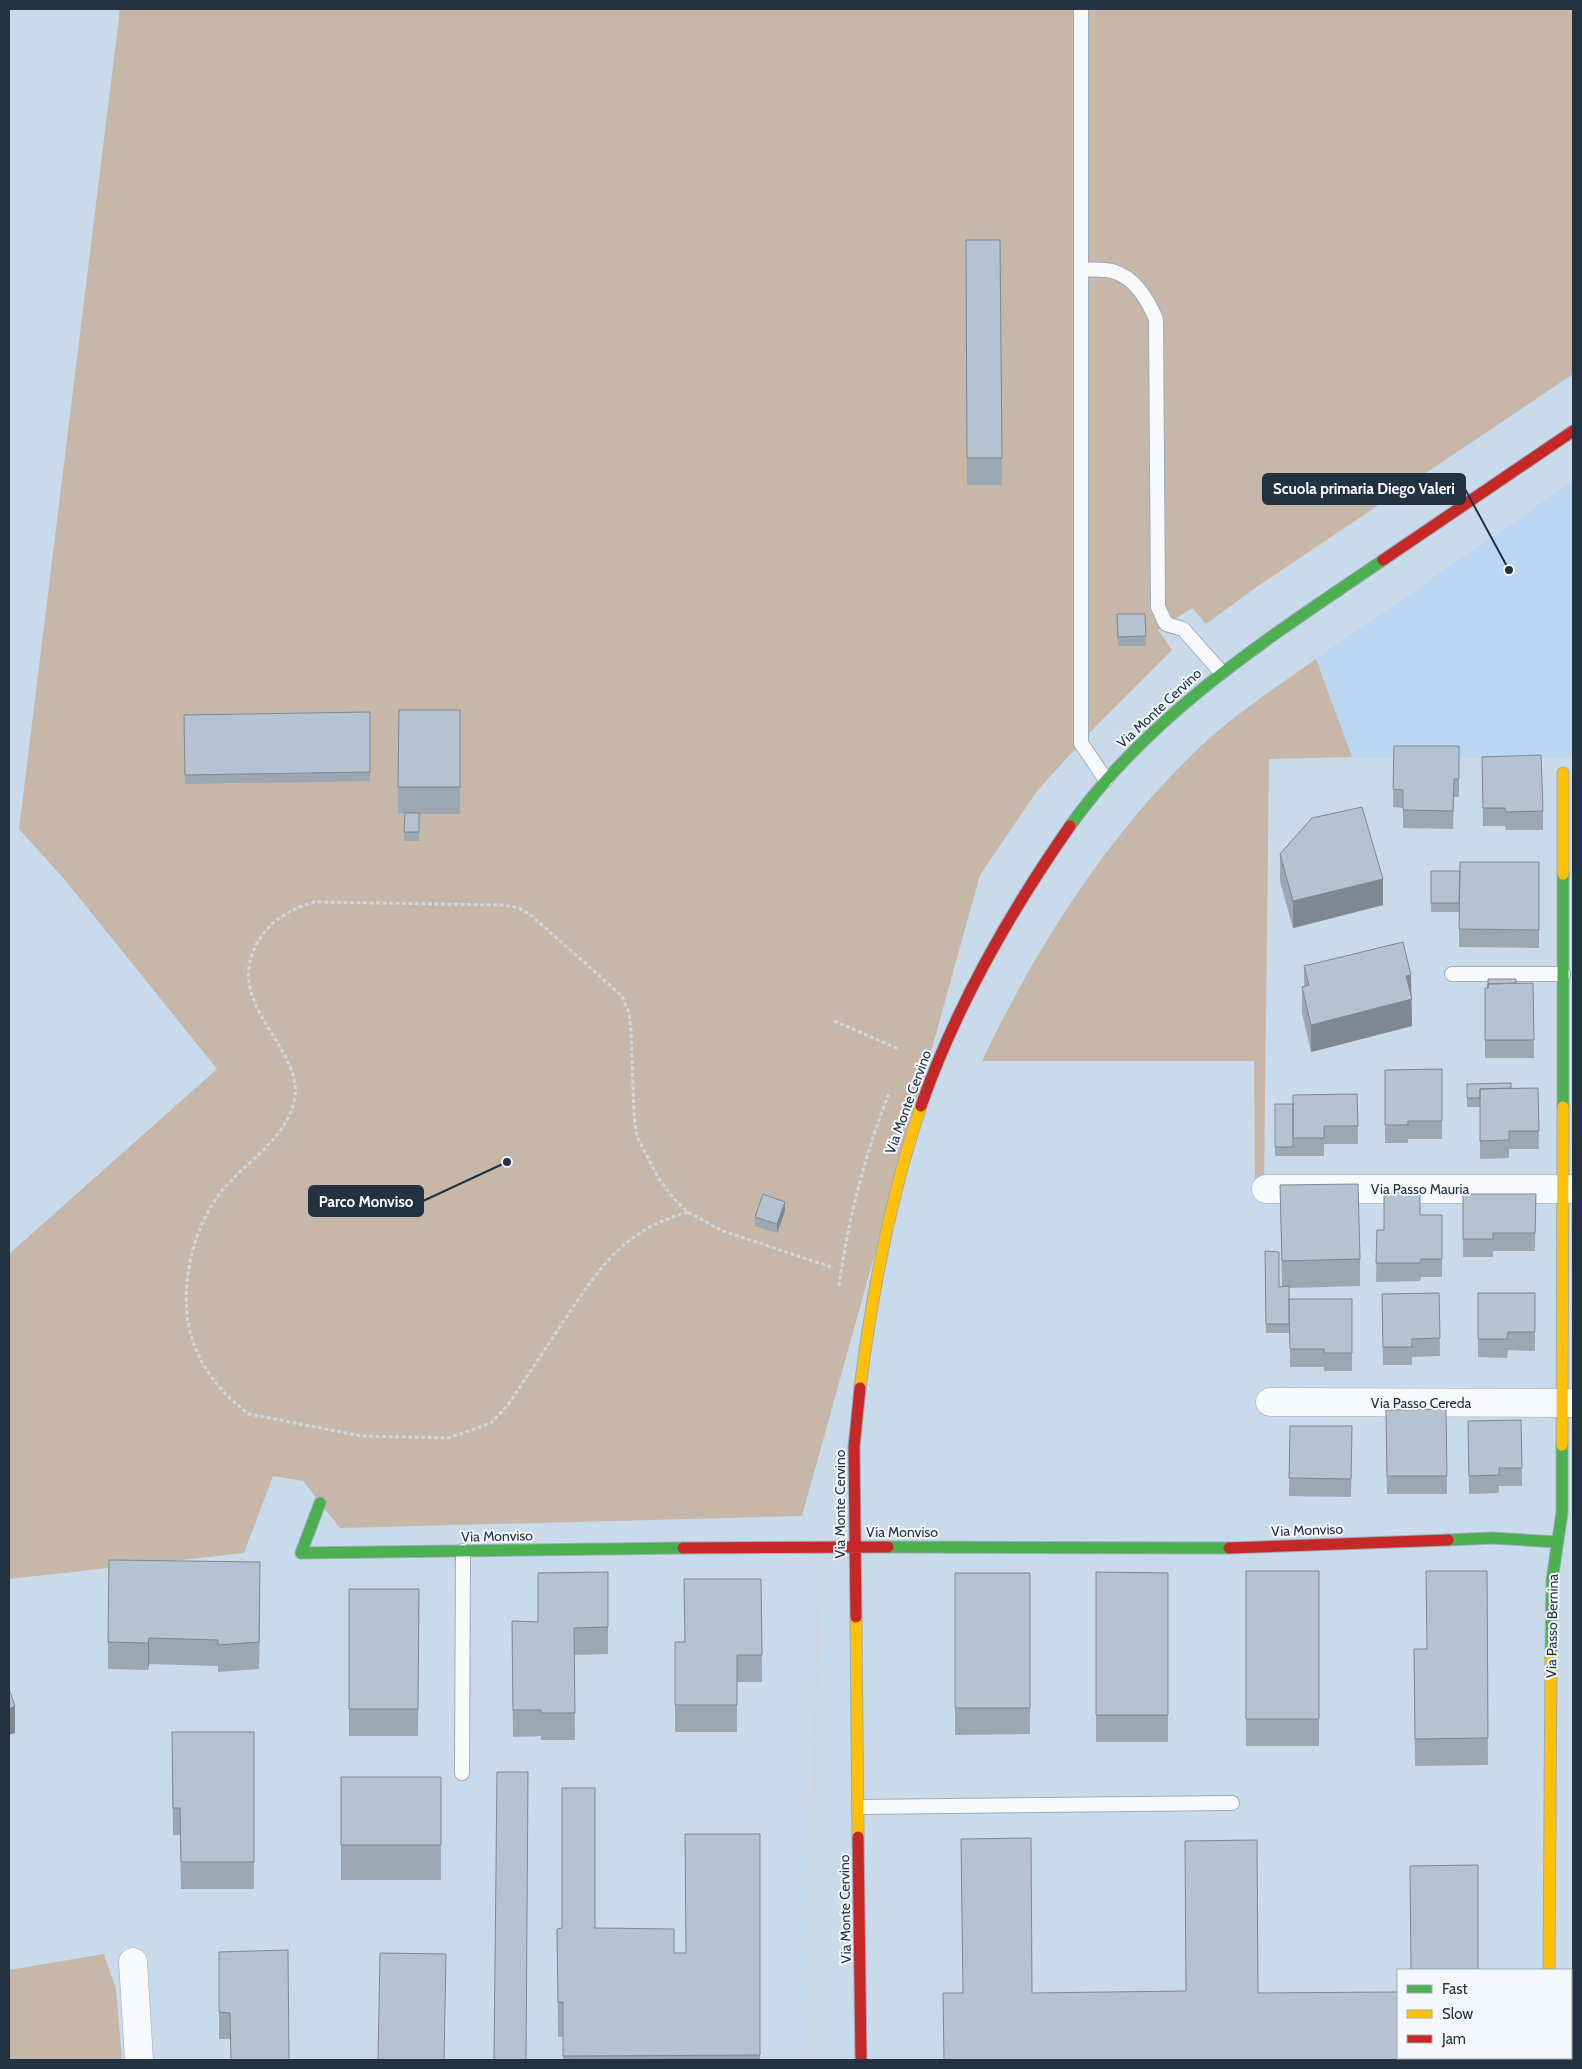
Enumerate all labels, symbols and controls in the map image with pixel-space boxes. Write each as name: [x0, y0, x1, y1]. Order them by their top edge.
callout: Scuola primaria Diego Valeri: [1263, 474, 1465, 504]
text: Scuola primaria Diego Valeri: [1273, 480, 1455, 498]
street label: Via Monte Cervino: [1113, 664, 1205, 752]
street label: Via Monte Cervino: [881, 1047, 935, 1156]
street label: Via Passo Mauria: [1371, 1180, 1469, 1198]
callout: Parco Monviso: [309, 1186, 423, 1216]
text: Parco Monviso: [319, 1193, 414, 1211]
street label: Via Passo Cereda: [1371, 1394, 1472, 1412]
street label: Via Monte Cervino: [831, 1449, 849, 1559]
street label: Via Monviso: [1271, 1520, 1344, 1540]
street label: Via Monviso: [866, 1523, 938, 1541]
street label: Via Monviso: [461, 1526, 533, 1546]
street label: Via Passo Bernina: [1542, 1573, 1562, 1678]
street label: Via Monte Cervino: [835, 1854, 855, 1964]
legend: [1397, 1969, 1572, 2059]
text: Fast: [1442, 1980, 1467, 1998]
text: Slow: [1442, 2005, 1473, 2023]
text: Jam: [1441, 2030, 1466, 2048]

